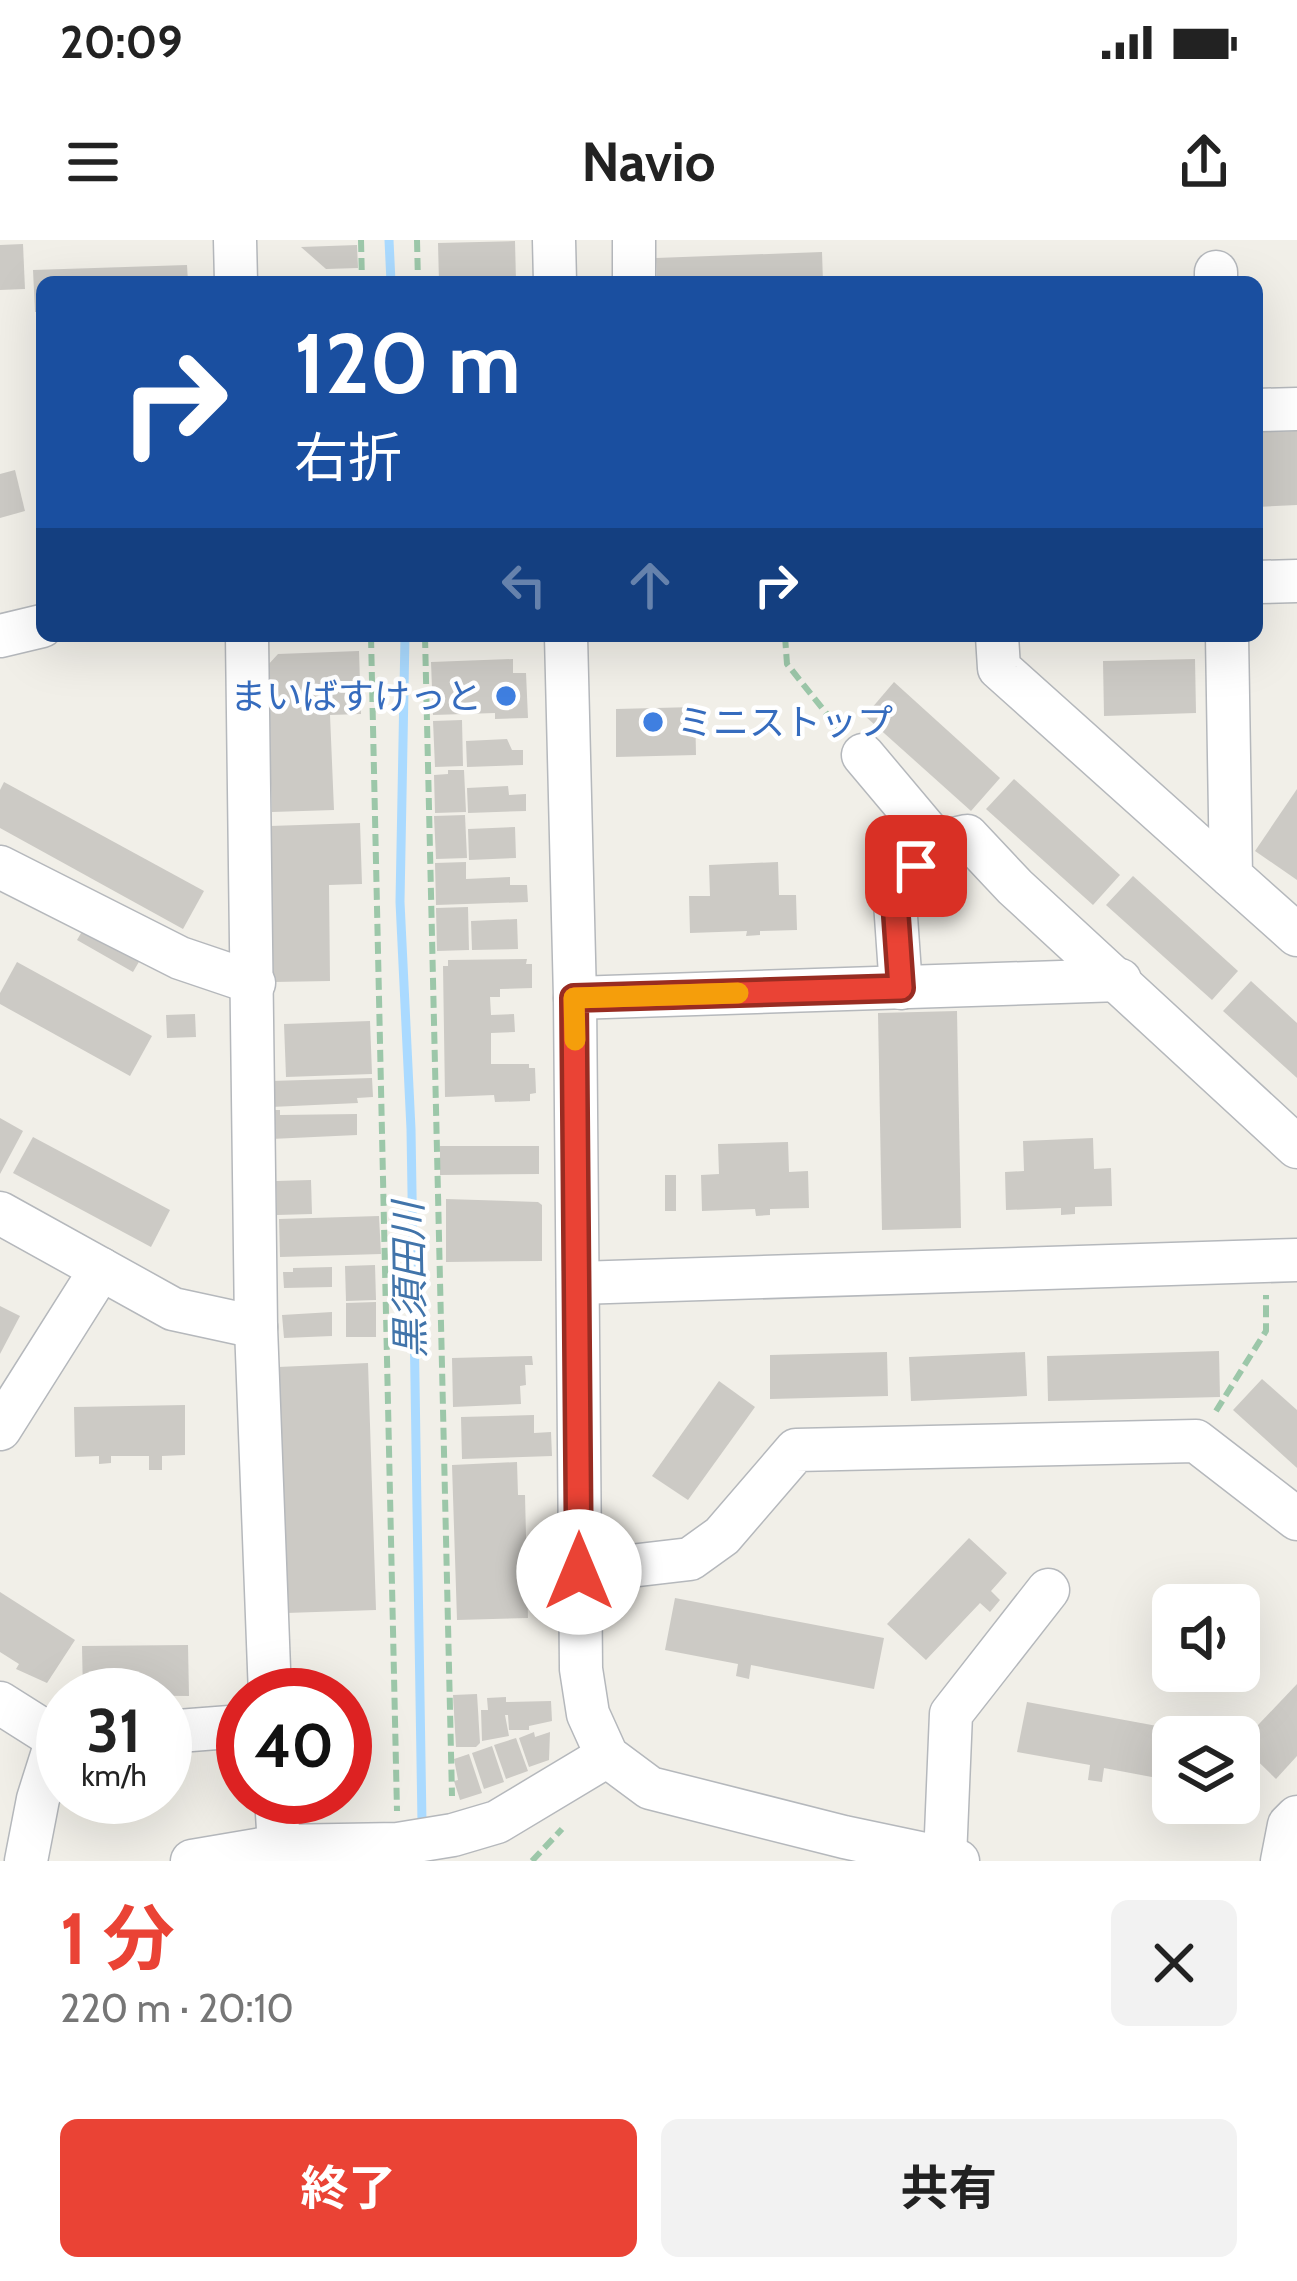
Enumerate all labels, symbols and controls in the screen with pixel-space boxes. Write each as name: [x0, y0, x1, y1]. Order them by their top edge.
text: 20:09: [60, 15, 183, 69]
icon: menu: [60, 129, 126, 195]
text: Navio: [581, 129, 716, 195]
icon: share: [1171, 129, 1237, 195]
text: 120 m: [294, 312, 521, 414]
icon: right: [96, 324, 252, 480]
text: 右折: [294, 425, 402, 491]
icon: left: [491, 552, 557, 618]
icon: ahead: [617, 552, 683, 618]
icon: right: [743, 552, 809, 618]
place label: まいばすけっと: [230, 674, 482, 718]
marker: まいばすけっと: [493, 683, 519, 709]
place label: ミニストップ: [677, 700, 893, 744]
marker: ミニストップ: [640, 709, 666, 735]
pin: [865, 815, 967, 917]
icon: arrive: [883, 833, 949, 899]
water label: 黒須田川: [384, 1198, 434, 1358]
position arrow: [516, 1509, 642, 1635]
map controls: [1152, 1584, 1260, 1824]
button: sound: [1152, 1584, 1260, 1692]
speed limit sign: 40: [216, 1668, 372, 1824]
text: 31: [87, 1694, 141, 1767]
button: layers: [1152, 1716, 1260, 1824]
text: km/h: [81, 1757, 147, 1794]
text: 1 分: [60, 1895, 175, 1982]
button: close: [1111, 1900, 1237, 2026]
text: 220 m · 20:10: [60, 1984, 294, 2032]
button: 終了: [60, 2119, 637, 2257]
button: 共有: [661, 2119, 1237, 2257]

